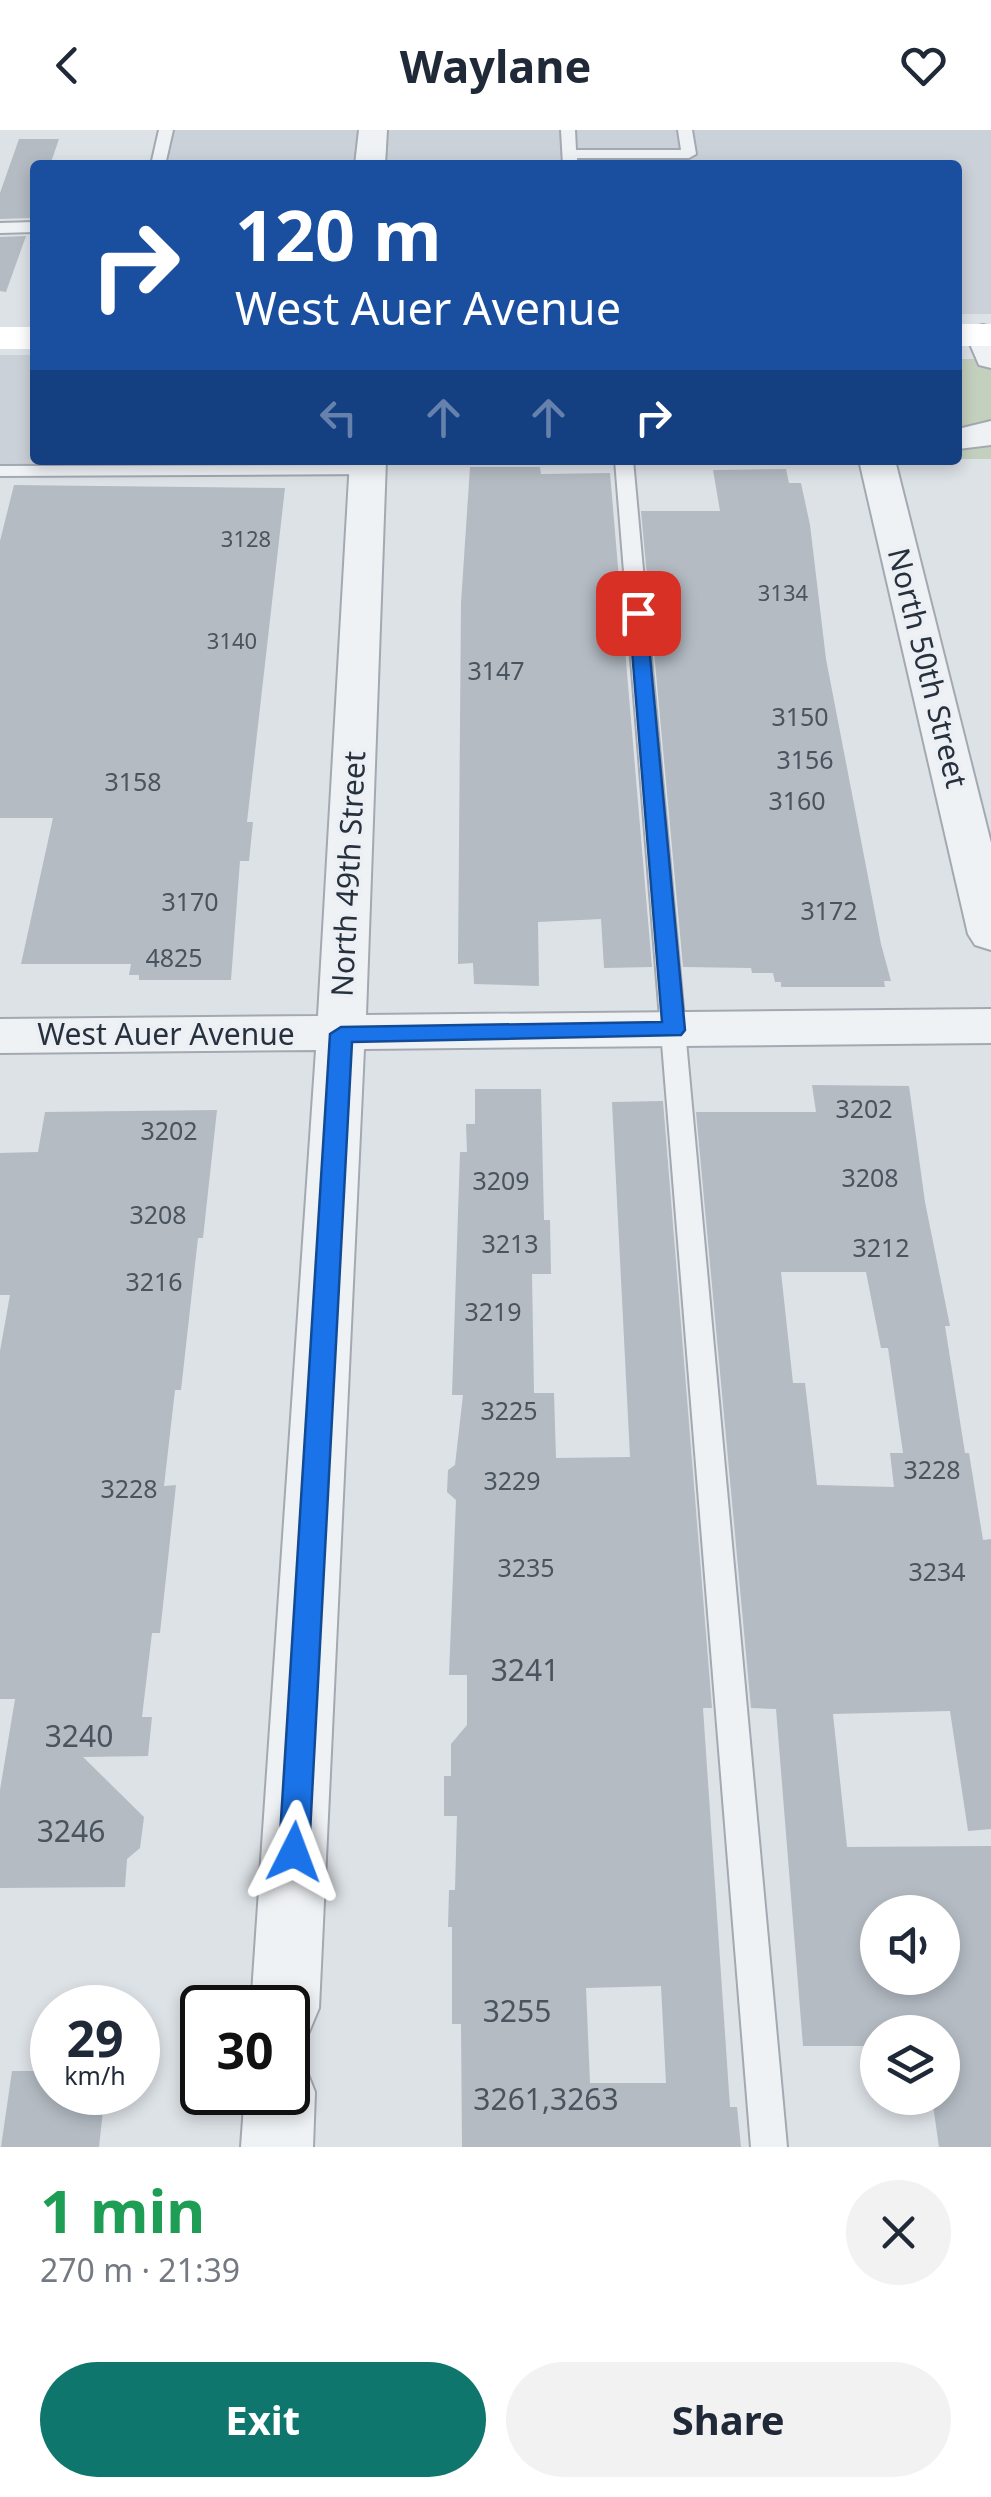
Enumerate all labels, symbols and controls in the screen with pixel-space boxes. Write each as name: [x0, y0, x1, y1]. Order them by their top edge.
text: Waylane: [400, 35, 591, 96]
icon: back: [40, 38, 95, 93]
icon: heart: [896, 38, 951, 93]
text: 120 m: [235, 186, 442, 282]
icon: right: [70, 200, 200, 330]
text: West Auer Avenue: [235, 277, 621, 338]
icon: left: [311, 390, 366, 445]
icon: ahead: [416, 390, 471, 445]
icon: ahead: [521, 390, 576, 445]
icon: right: [626, 390, 681, 445]
house number: 3128: [221, 523, 271, 553]
street label: North 50th Street: [879, 543, 978, 792]
pin: [596, 571, 681, 656]
house number: 3134: [758, 577, 809, 607]
icon: arrive: [611, 586, 666, 641]
house number: 3140: [207, 625, 257, 655]
house number: 3147: [467, 653, 525, 687]
house number: 3150: [771, 699, 829, 733]
house number: 3156: [776, 742, 834, 776]
street label: North 49th Street: [321, 750, 374, 998]
house number: 3158: [104, 764, 162, 798]
house number: 3160: [768, 783, 826, 817]
house number: 3170: [161, 884, 219, 918]
house number: 3172: [800, 893, 858, 927]
house number: 4825: [145, 940, 203, 974]
street label: West Auer Avenue: [37, 1013, 295, 1054]
house number: 3202: [835, 1091, 893, 1125]
house number: 3202: [140, 1113, 198, 1147]
house number: 3208: [841, 1160, 899, 1194]
house number: 3209: [472, 1163, 530, 1197]
house number: 3208: [129, 1197, 187, 1231]
house number: 3213: [481, 1226, 539, 1260]
house number: 3212: [852, 1230, 910, 1264]
house number: 3216: [125, 1264, 183, 1298]
house number: 3219: [464, 1294, 522, 1328]
house number: 3225: [480, 1393, 538, 1427]
house number: 3228: [903, 1452, 961, 1486]
house number: 3229: [483, 1463, 541, 1497]
house number: 3228: [100, 1471, 158, 1505]
house number: 3235: [497, 1550, 555, 1584]
house number: 3234: [908, 1554, 966, 1588]
house number: 3241: [491, 1649, 559, 1690]
house number: 3240: [45, 1715, 113, 1756]
position arrow: [242, 1800, 346, 1904]
house number: 3246: [37, 1810, 105, 1851]
map controls: [860, 1895, 960, 2115]
button: sound: [860, 1895, 960, 1995]
speed limit sign: 30: [180, 1985, 310, 2115]
house number: 3255: [483, 1990, 551, 2031]
text: 29: [66, 2004, 124, 2072]
button: layers: [860, 2015, 960, 2115]
text: km/h: [64, 2058, 126, 2092]
house number: 3261,3263: [473, 2078, 619, 2119]
text: 1 min: [40, 2169, 205, 2251]
button: close: [846, 2180, 951, 2285]
text: 270 m · 21:39: [40, 2248, 240, 2291]
button: Exit: [40, 2362, 486, 2477]
button: Share: [506, 2362, 951, 2477]

